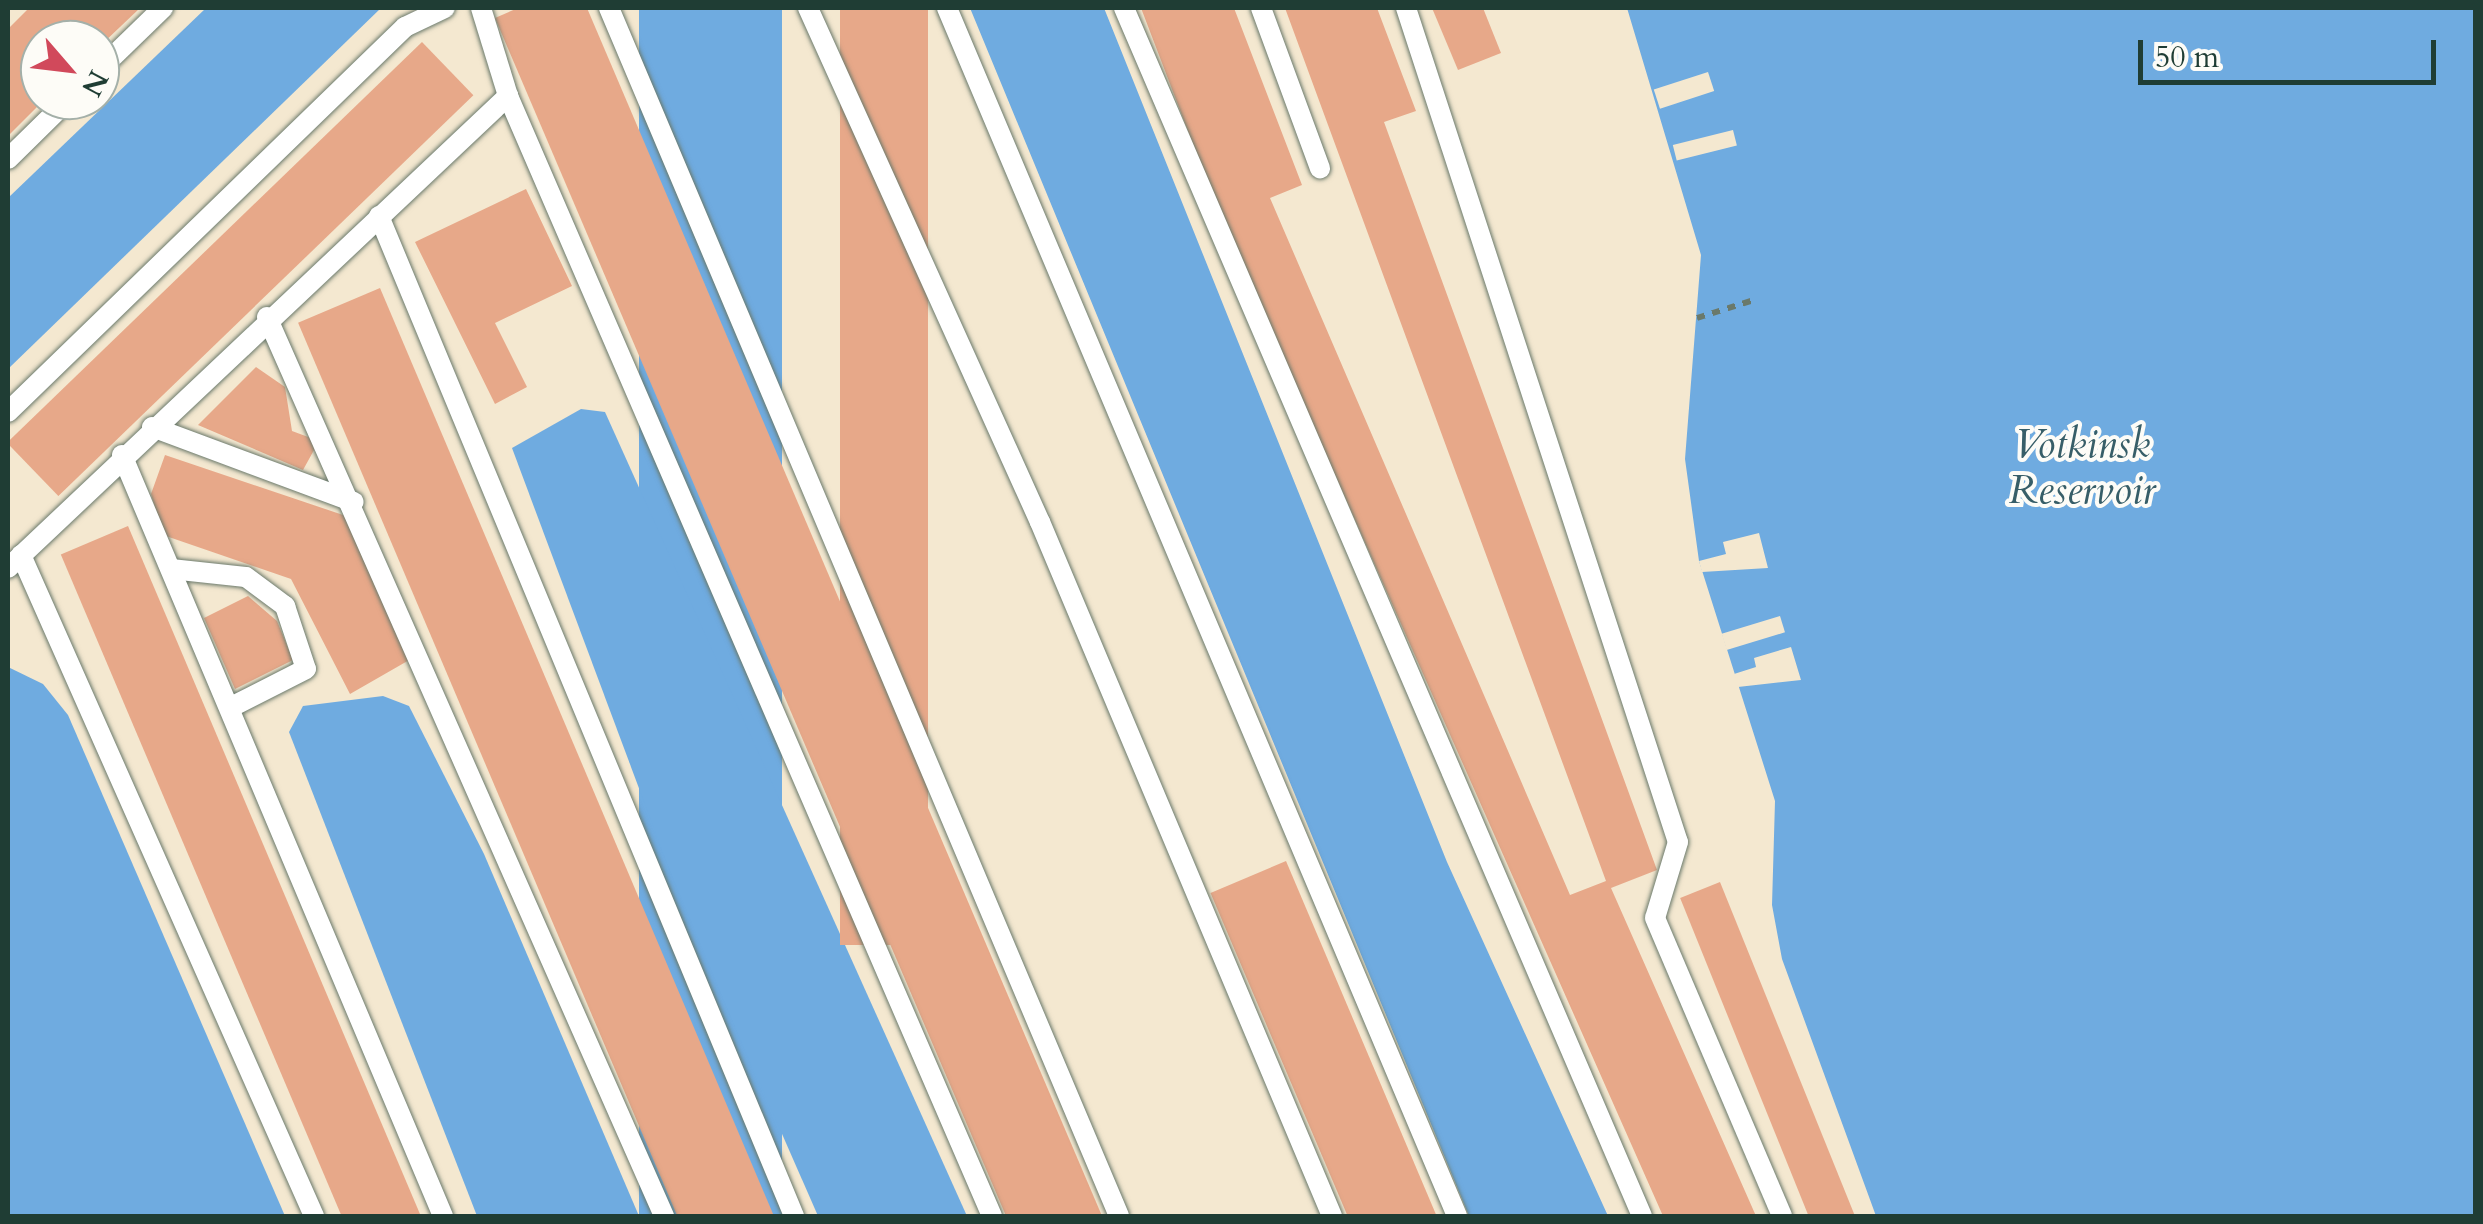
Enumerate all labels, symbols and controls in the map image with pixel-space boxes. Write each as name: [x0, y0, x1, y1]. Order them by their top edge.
north arrow: [20, 20, 120, 120]
scale bar: [2143, 20, 2440, 82]
text: 50 m: [2155, 37, 2219, 78]
text: N: [72, 63, 117, 103]
water label: Votkinsk Reservoir: [2009, 421, 2155, 515]

